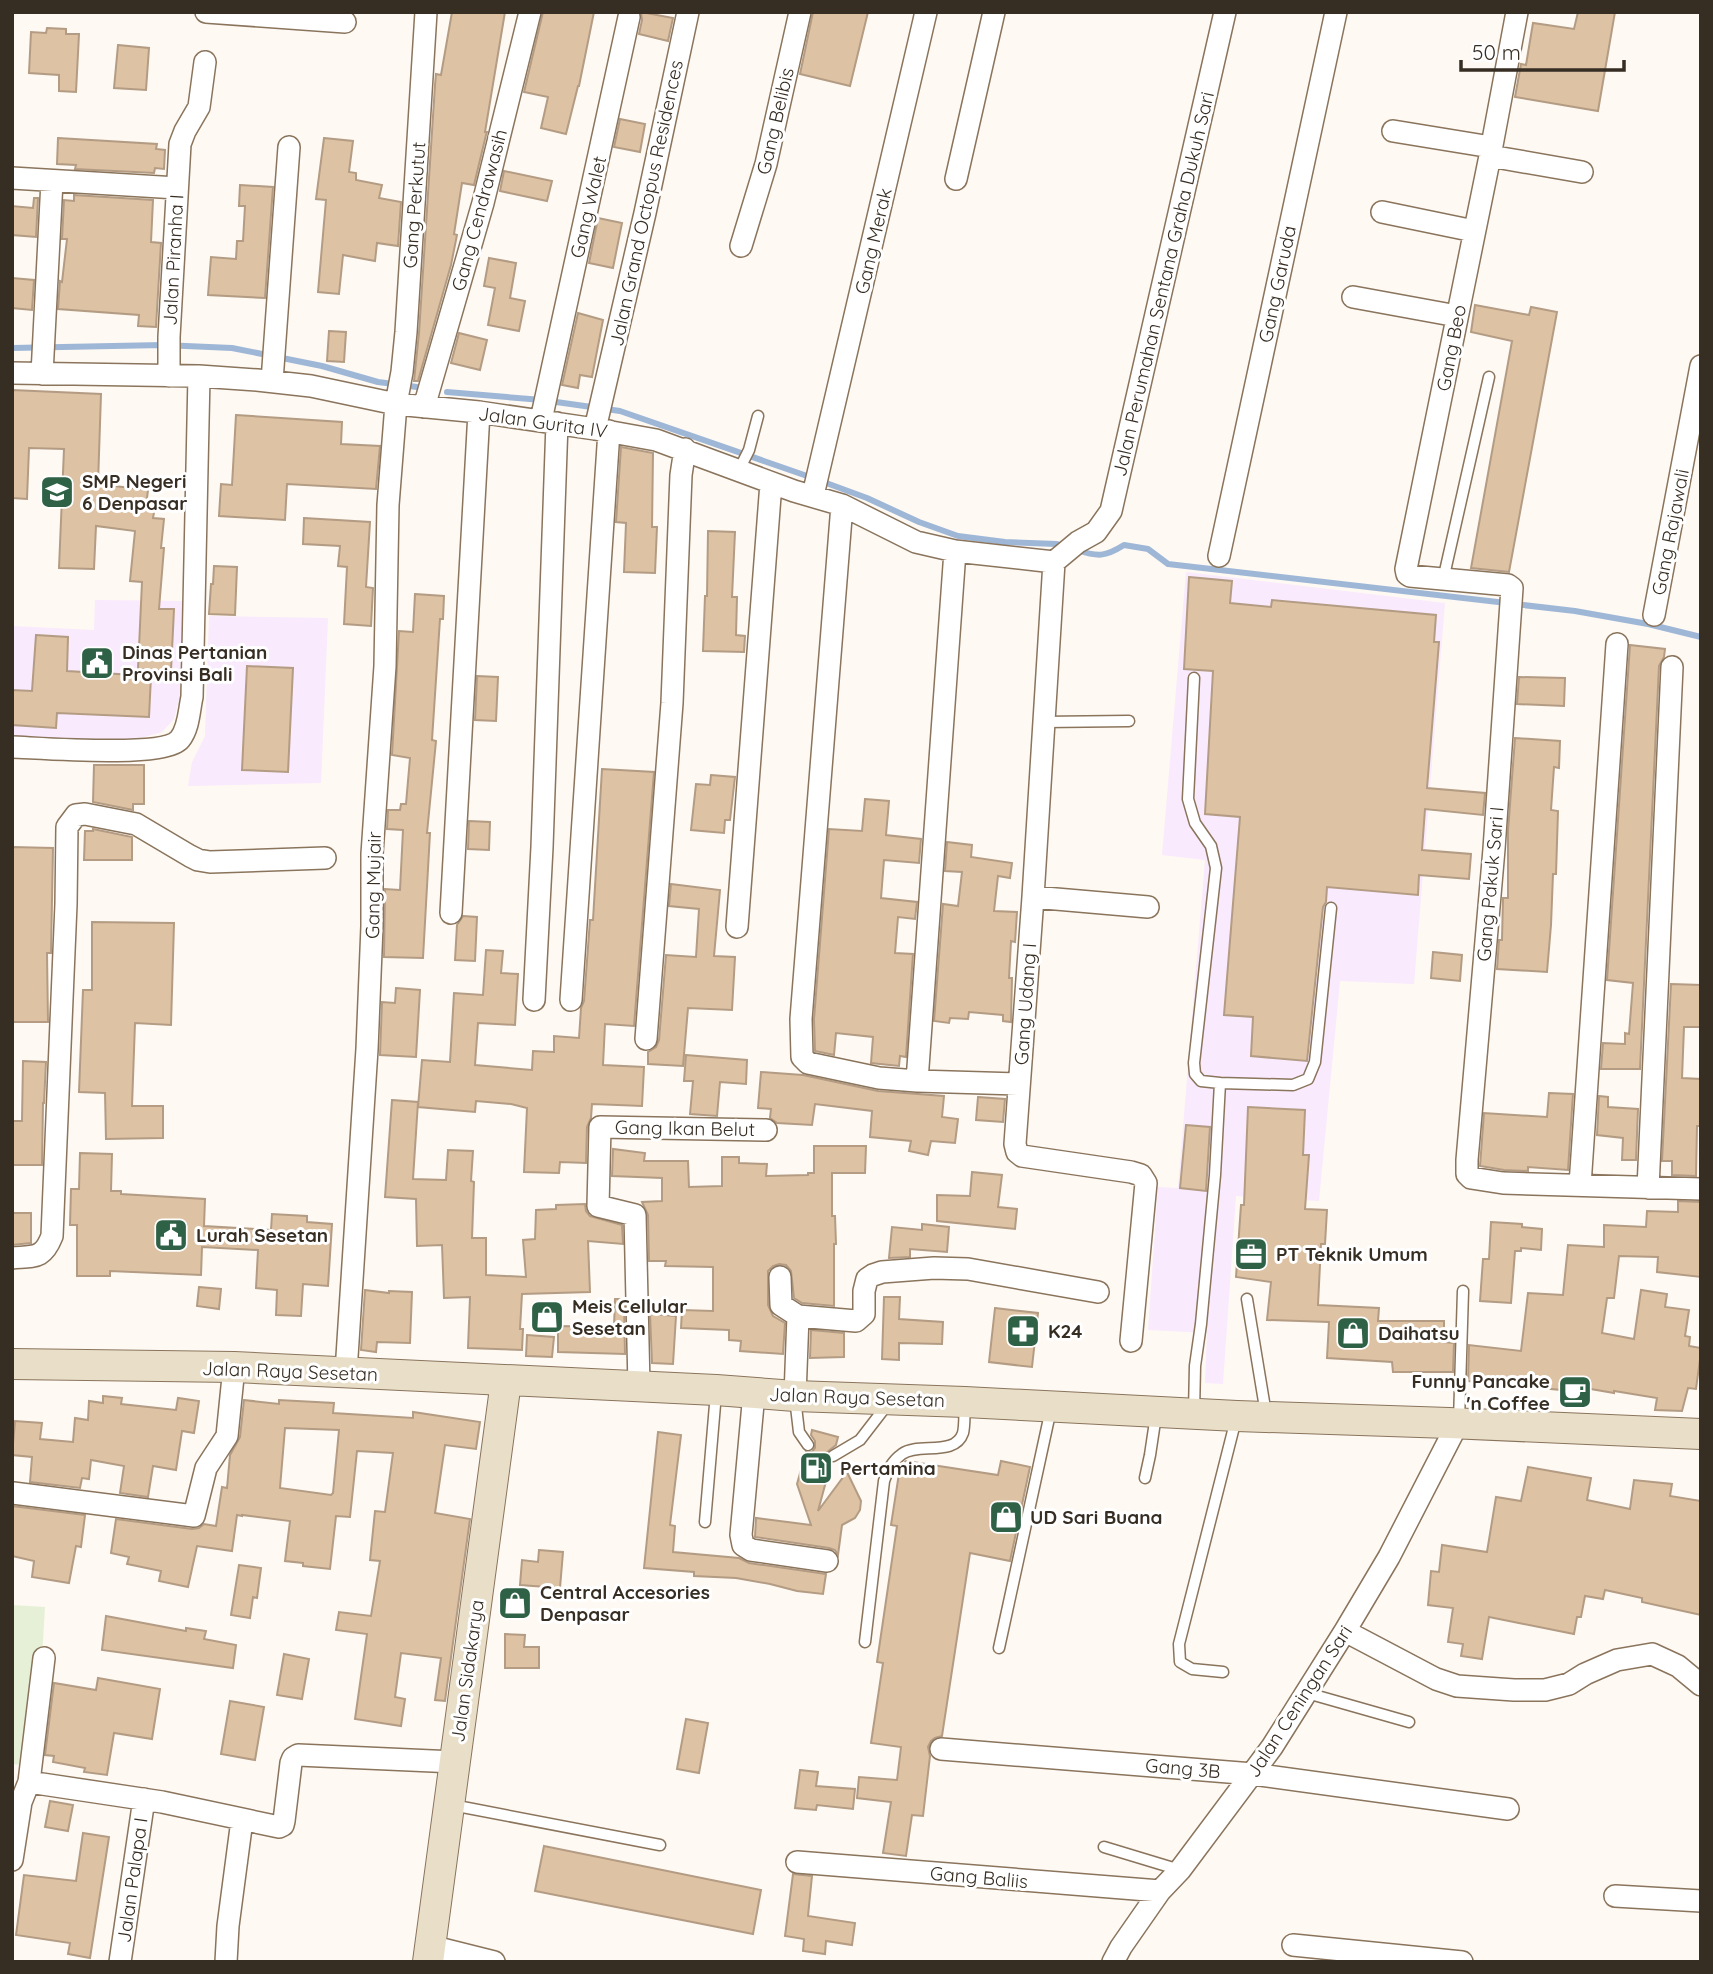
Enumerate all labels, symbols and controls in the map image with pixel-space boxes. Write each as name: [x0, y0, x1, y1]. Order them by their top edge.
scale bar: [1461, 28, 1624, 72]
text: 50 m: [1472, 39, 1521, 65]
street label: Jalan Grand Octopus Residences: [604, 58, 688, 348]
street label: Gang Belibis: [751, 65, 799, 177]
street label: Jalan Perumahan Sentana Graha Dukuh Sari: [1107, 89, 1219, 479]
street label: Gang Cendrawasih: [446, 126, 512, 294]
street label: Gang Perkutut: [398, 141, 430, 269]
street label: Gang Walet: [565, 154, 611, 260]
street label: Gang Merak: [849, 186, 897, 296]
street label: Jalan Piranha I: [158, 194, 188, 326]
street label: Gang Garuda: [1253, 223, 1301, 345]
street label: Gang Beo: [1431, 303, 1471, 393]
street label: Jalan Gurita IV: [477, 401, 609, 443]
street label: Gang Rajawali: [1646, 467, 1694, 597]
place label: SMP Negeri 6 Denpasar: [82, 469, 187, 515]
school or university icon: SMP Negeri 6 Denpasar: [38, 473, 76, 511]
place label: Dinas Pertanian Provinsi Bali: [122, 640, 267, 686]
public building icon: Dinas Pertanian Provinsi Bali: [78, 644, 116, 682]
street label: Gang Pakuk Sari I: [1471, 805, 1509, 963]
street label: Gang Mujair: [360, 830, 386, 939]
street label: Gang Udang I: [1009, 942, 1041, 1066]
street label: Gang Ikan Belut: [615, 1115, 755, 1141]
public building icon: Lurah Sesetan: [152, 1216, 190, 1254]
place label: Lurah Sesetan: [196, 1223, 328, 1247]
office icon: PT Teknik Umum: [1232, 1235, 1270, 1273]
place label: PT Teknik Umum: [1276, 1242, 1428, 1266]
place label: Meis Cellular Sesetan: [572, 1294, 687, 1340]
shop icon: Meis Cellular Sesetan: [528, 1298, 566, 1336]
pharmacy icon: K24: [1004, 1312, 1042, 1350]
shop icon: Daihatsu: [1334, 1314, 1372, 1352]
place label: K24: [1048, 1319, 1082, 1343]
place label: Daihatsu: [1378, 1321, 1460, 1345]
street label: Jalan Raya Sesetan: [202, 1356, 378, 1386]
place label: Funny Pancake 'n Coffee: [1411, 1369, 1550, 1415]
cafe icon: Funny Pancake 'n Coffee: [1556, 1373, 1594, 1411]
street label: Jalan Raya Sesetan: [769, 1382, 945, 1412]
fuel station icon: Pertamina: [797, 1449, 835, 1487]
place label: Pertamina: [840, 1456, 936, 1480]
shop icon: UD Sari Buana: [987, 1498, 1025, 1536]
place label: UD Sari Buana: [1030, 1505, 1162, 1529]
place label: Central Accesories Denpasar: [540, 1580, 710, 1626]
shop icon: Central Accesories Denpasar: [496, 1584, 534, 1622]
street label: Jalan Sidakarya: [445, 1598, 489, 1744]
street label: Jalan Ceningan Sari: [1241, 1620, 1357, 1782]
street label: Gang 3B: [1144, 1753, 1222, 1783]
street label: Jalan Palapa I: [111, 1816, 153, 1944]
street label: Gang Baliis: [929, 1861, 1029, 1893]

